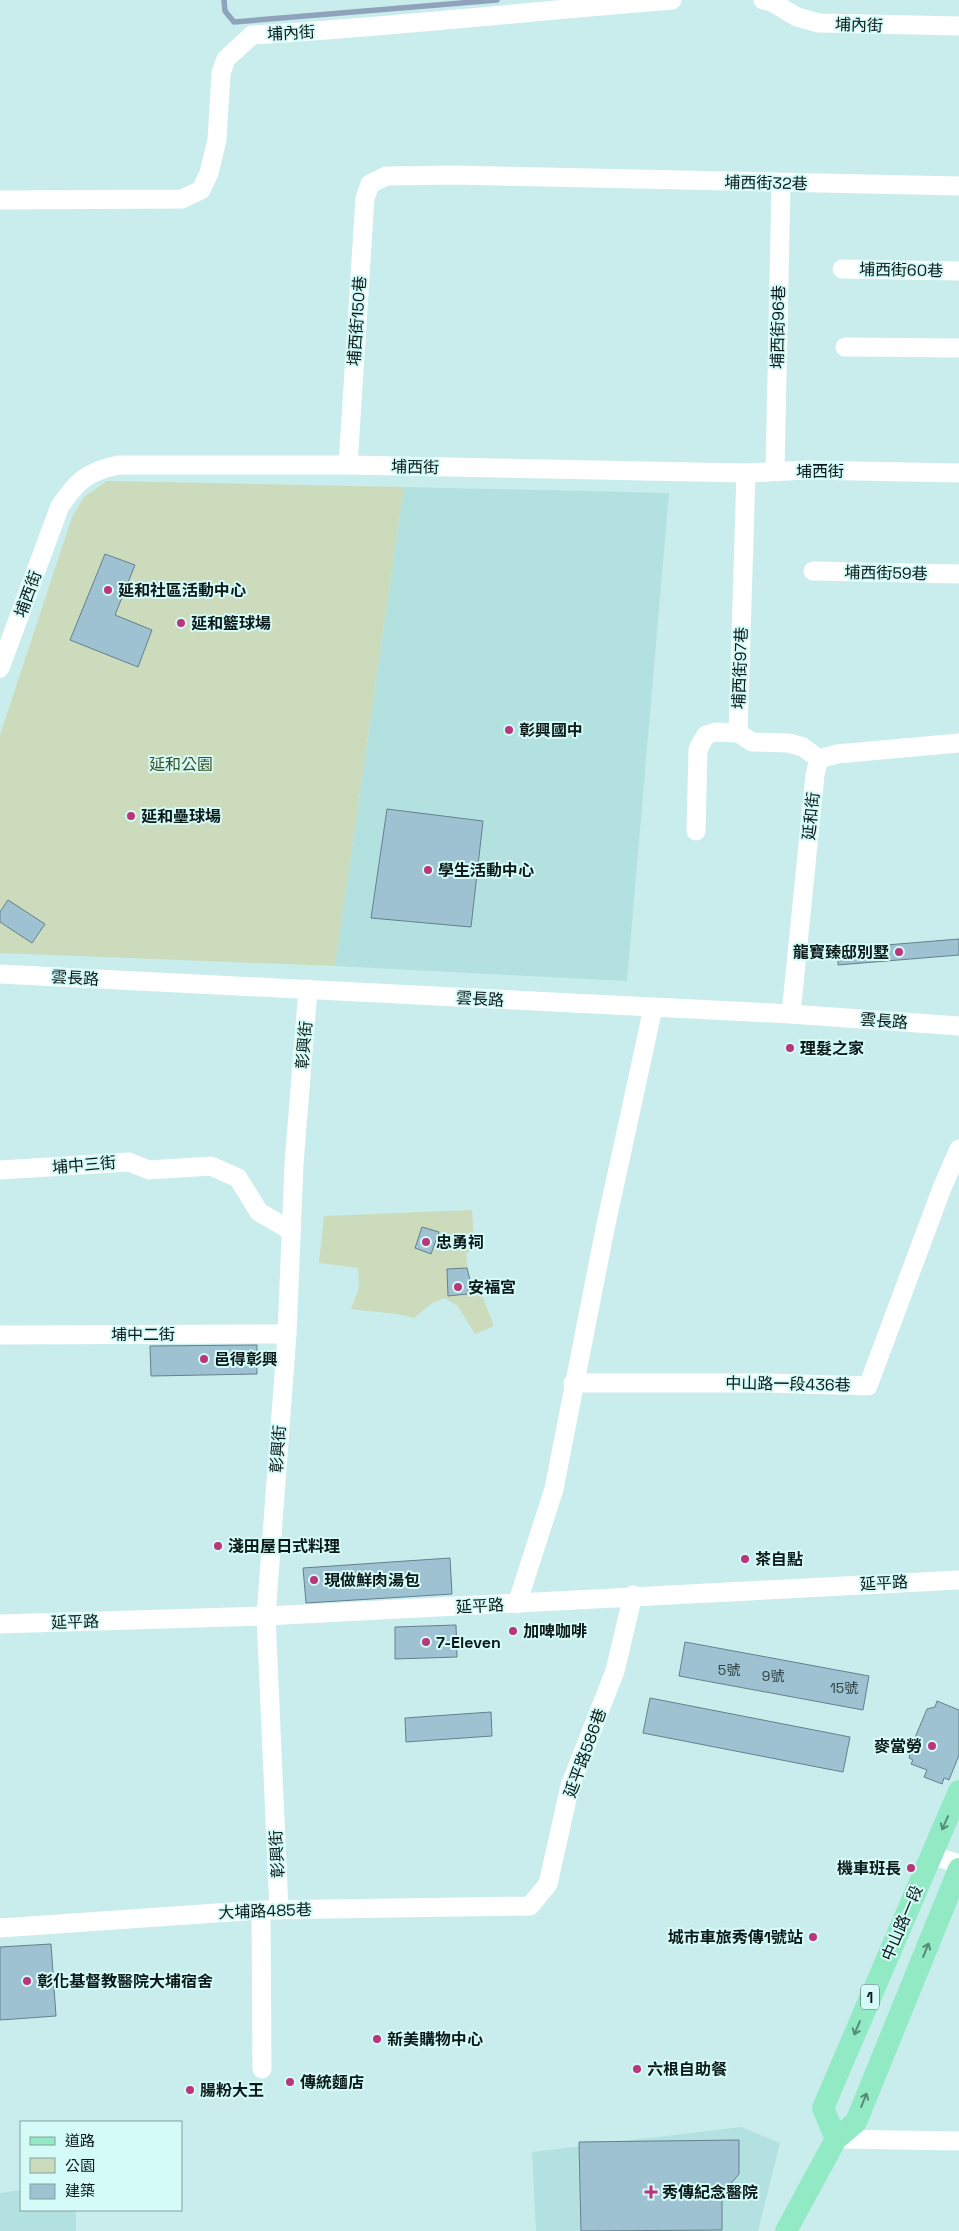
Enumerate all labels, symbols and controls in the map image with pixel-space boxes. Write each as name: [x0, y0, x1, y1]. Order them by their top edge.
street label: 埔內街: [835, 14, 883, 36]
street label: 埔內街: [266, 21, 316, 45]
street label: 埔西街32巷: [724, 172, 808, 194]
street label: 埔西街60巷: [859, 259, 943, 281]
street label: 埔西街150巷: [343, 275, 371, 367]
street label: 埔西街96巷: [767, 285, 789, 369]
street label: 埔西街: [391, 456, 439, 478]
street label: 埔西街: [796, 461, 844, 482]
street label: 埔西街59巷: [844, 562, 928, 584]
street label: 埔西街: [10, 568, 46, 620]
place label: 延和社區活動中心: [118, 580, 246, 601]
marker: 延和社區活動中心: [102, 584, 114, 596]
place label: 延和籃球場: [191, 613, 271, 634]
marker: 延和籃球場: [175, 617, 187, 629]
street label: 埔西街97巷: [728, 626, 752, 710]
place label: 彰興國中: [519, 720, 583, 741]
marker: 彰興國中: [503, 724, 515, 736]
park label: 延和公園: [149, 754, 213, 775]
street label: 延和街: [798, 791, 824, 841]
place label: 延和壘球場: [141, 806, 221, 827]
marker: 延和壘球場: [125, 810, 137, 822]
place label: 學生活動中心: [438, 860, 534, 881]
marker: 學生活動中心: [422, 864, 434, 876]
place label: 龍寶臻邸別墅: [793, 942, 889, 963]
marker: 龍寶臻邸別墅: [893, 946, 905, 958]
street label: 雲長路: [50, 966, 100, 990]
street label: 雲長路: [455, 987, 505, 1011]
street label: 雲長路: [859, 1009, 909, 1033]
street label: 彰興街: [291, 1020, 317, 1070]
place label: 理髮之家: [800, 1038, 864, 1059]
marker: 理髮之家: [784, 1042, 796, 1054]
street label: 埔中三街: [51, 1152, 117, 1178]
place label: 忠勇祠: [436, 1232, 484, 1253]
marker: 忠勇祠: [420, 1236, 432, 1248]
place label: 安福宮: [468, 1277, 516, 1298]
marker: 安福宮: [452, 1281, 464, 1293]
street label: 埔中二街: [111, 1324, 175, 1345]
place label: 邑得彰興: [214, 1349, 278, 1370]
marker: 邑得彰興: [198, 1353, 210, 1365]
street label: 中山路一段436巷: [725, 1372, 851, 1396]
street label: 彰興街: [266, 1424, 290, 1474]
place label: 淺田屋日式料理: [228, 1536, 340, 1557]
marker: 淺田屋日式料理: [212, 1540, 224, 1552]
place label: 茶自點: [755, 1549, 803, 1570]
marker: 茶自點: [739, 1553, 751, 1565]
place label: 現做鮮肉湯包: [324, 1570, 420, 1591]
street label: 延平路: [859, 1571, 909, 1595]
marker: 現做鮮肉湯包: [308, 1574, 320, 1586]
street label: 延平路: [455, 1594, 505, 1618]
street label: 延平路: [51, 1611, 99, 1633]
place label: 加啤咖啡: [523, 1621, 587, 1642]
marker: 加啤咖啡: [507, 1625, 519, 1637]
place label: 7-Eleven: [436, 1632, 501, 1653]
marker: 7-Eleven: [420, 1636, 432, 1648]
house number: 5號: [718, 1661, 740, 1679]
house number: 9號: [762, 1667, 784, 1685]
house number: 15號: [830, 1679, 858, 1697]
street label: 延平路586巷: [559, 1706, 611, 1800]
place label: 麥當勞: [874, 1736, 922, 1757]
marker: 麥當勞: [926, 1740, 938, 1752]
one-way arrow: [940, 1815, 950, 1830]
street label: 彰興街: [265, 1829, 289, 1879]
place label: 機車班長: [837, 1858, 901, 1879]
marker: 機車班長: [905, 1862, 917, 1874]
street label: 中山路一段: [877, 1882, 927, 1964]
street label: 大埔路485巷: [218, 1899, 312, 1923]
place label: 城市車旅秀傳1號站: [668, 1927, 803, 1948]
marker: 城市車旅秀傳1號站: [807, 1931, 819, 1943]
one-way arrow: [922, 1943, 931, 1958]
place label: 彰化基督教醫院大埔宿舍: [37, 1971, 213, 1992]
marker: 彰化基督教醫院大埔宿舍: [21, 1975, 33, 1987]
road number: 1: [861, 1984, 879, 2010]
one-way arrow: [851, 2020, 861, 2035]
place label: 新美購物中心: [387, 2029, 483, 2050]
marker: 新美購物中心: [371, 2033, 383, 2045]
place label: 六根自助餐: [647, 2059, 727, 2080]
marker: 六根自助餐: [631, 2063, 643, 2075]
place label: 傳統麵店: [300, 2072, 364, 2093]
marker: 傳統麵店: [284, 2076, 296, 2088]
place label: 腸粉大王: [200, 2080, 264, 2101]
marker: 腸粉大王: [184, 2084, 196, 2096]
one-way arrow: [861, 2093, 870, 2108]
legend: [20, 2121, 182, 2211]
text: 道路: [65, 2131, 95, 2150]
text: 公園: [65, 2156, 95, 2175]
text: 建築: [65, 2181, 95, 2200]
place label: 秀傳紀念醫院: [662, 2182, 758, 2203]
marker: 秀傳紀念醫院: [644, 2185, 658, 2199]

